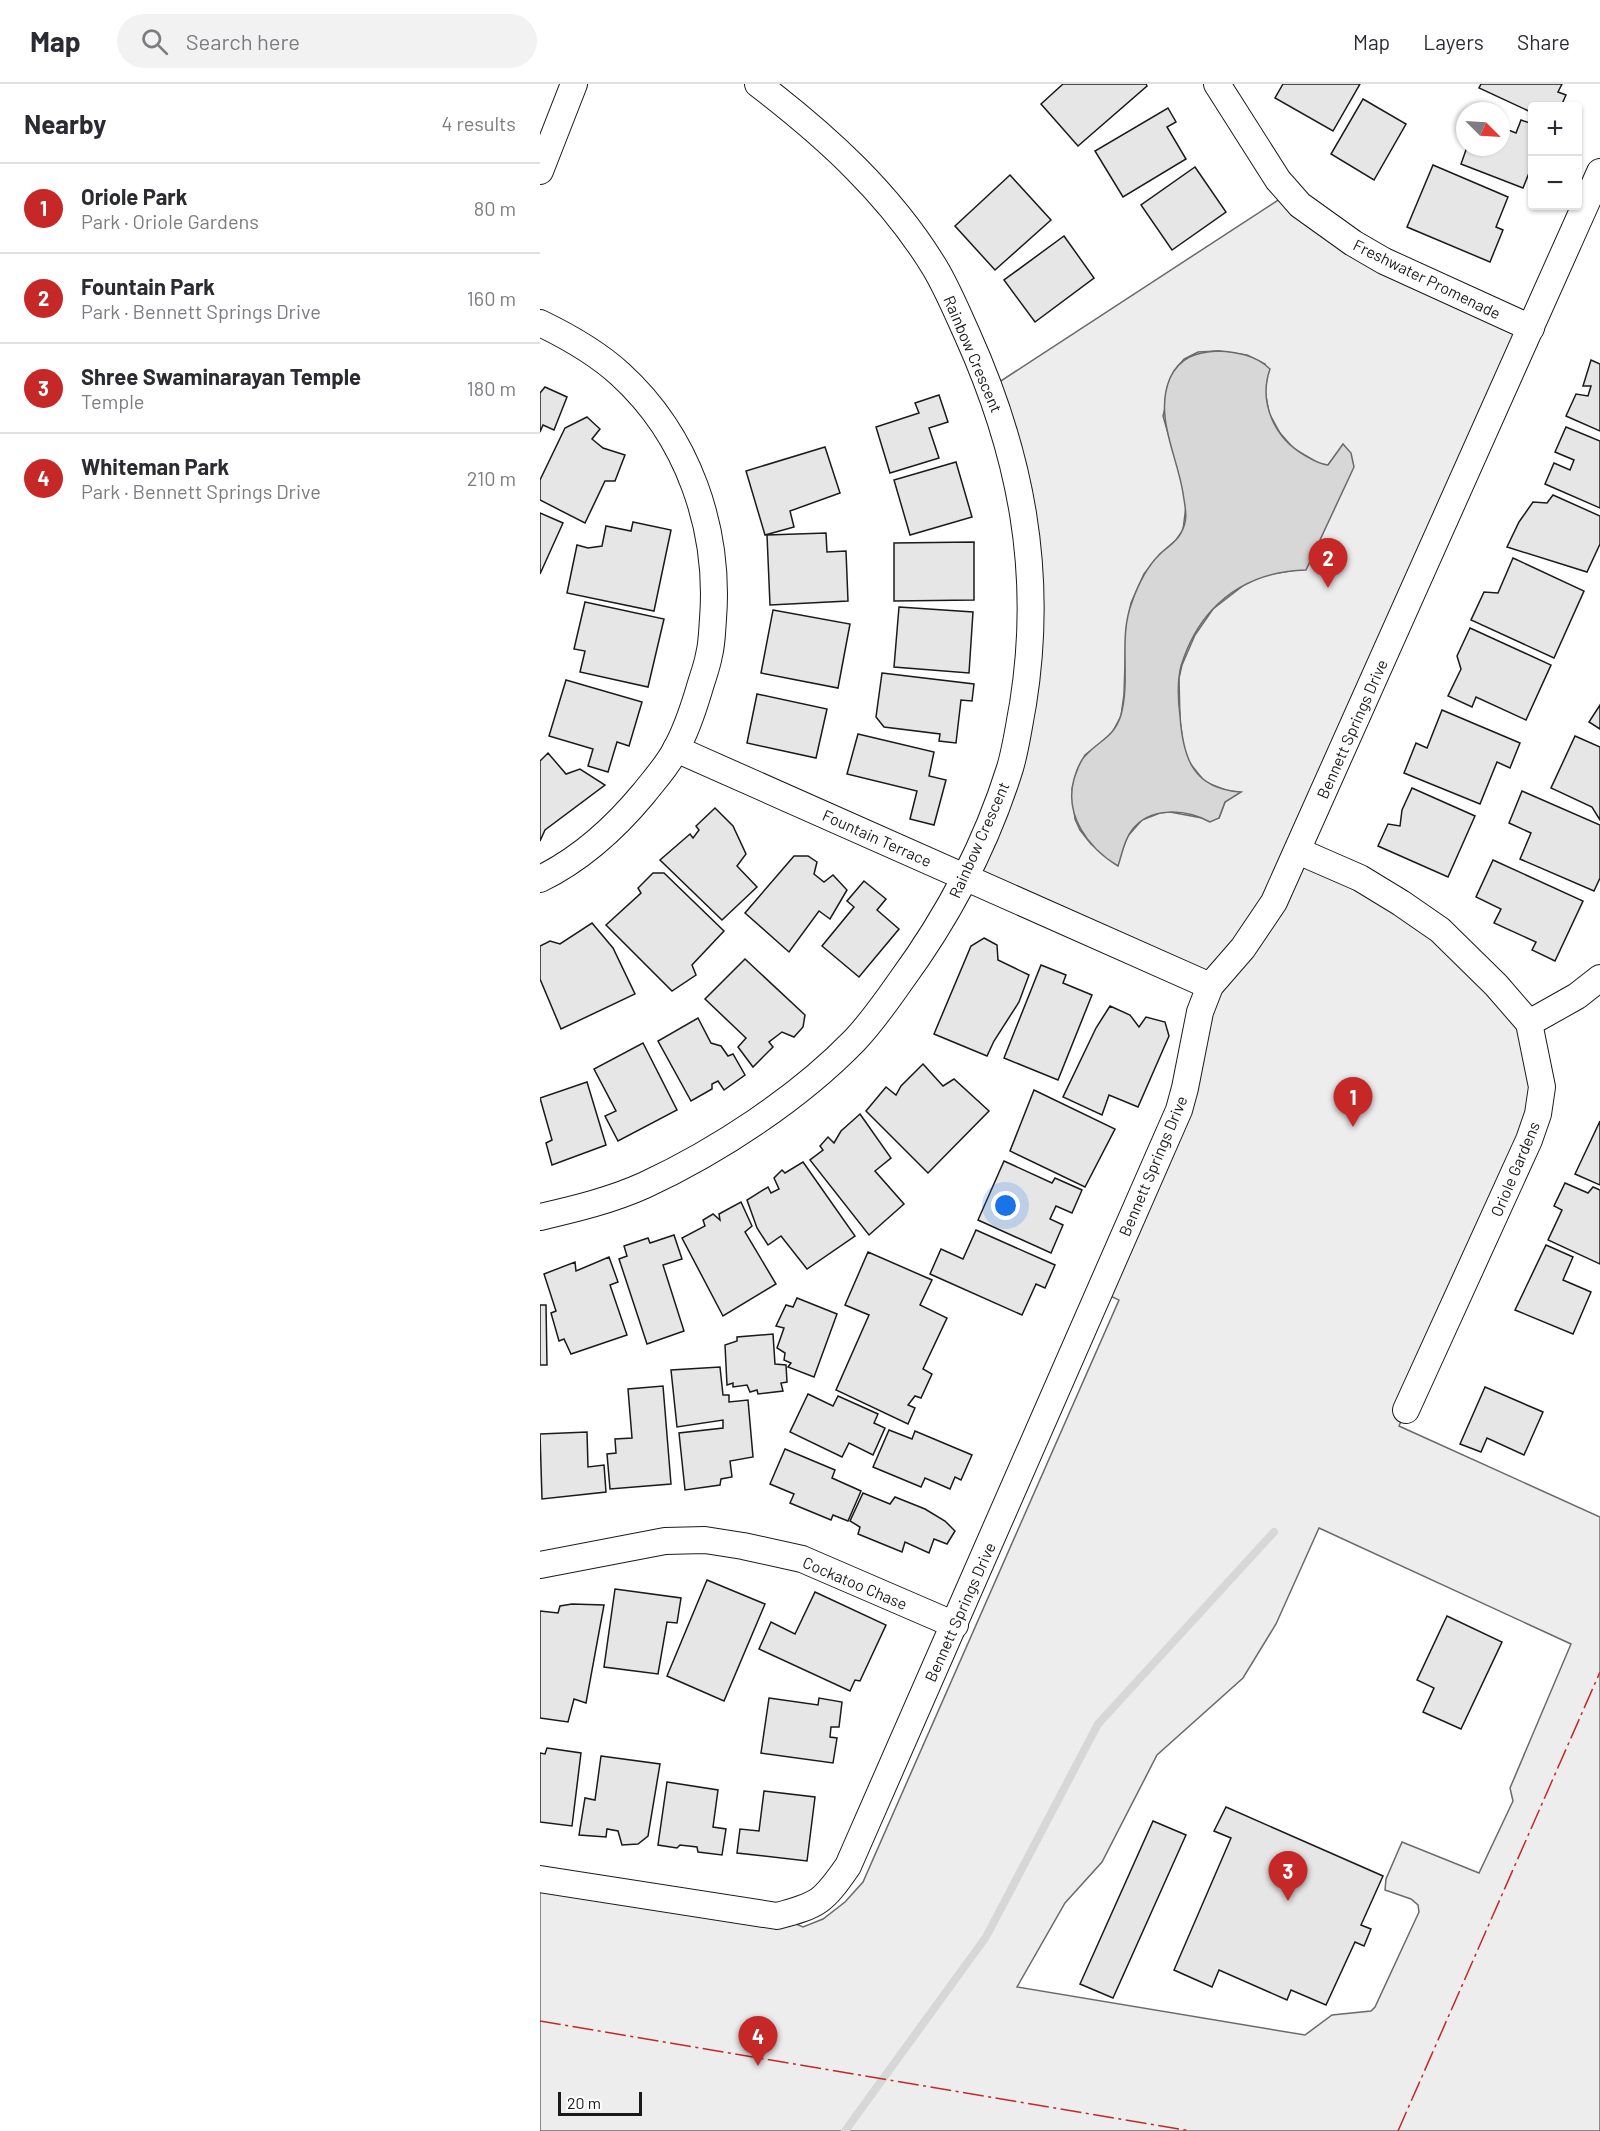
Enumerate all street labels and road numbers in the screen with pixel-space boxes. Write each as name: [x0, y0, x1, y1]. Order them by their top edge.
street label: Freshwater Promenade: [1350, 235, 1504, 322]
street label: Rainbow Crescent: [940, 292, 1007, 415]
street label: Bennett Springs Drive: [1312, 656, 1391, 801]
street label: Rainbow Crescent: [944, 779, 1013, 901]
street label: Fountain Terrace: [820, 805, 935, 870]
street label: Bennett Springs Drive: [1114, 1093, 1191, 1239]
street label: Oriole Gardens: [1486, 1119, 1543, 1219]
street label: Bennett Springs Drive: [920, 1539, 999, 1684]
street label: Cockatoo Chase: [800, 1552, 910, 1613]

